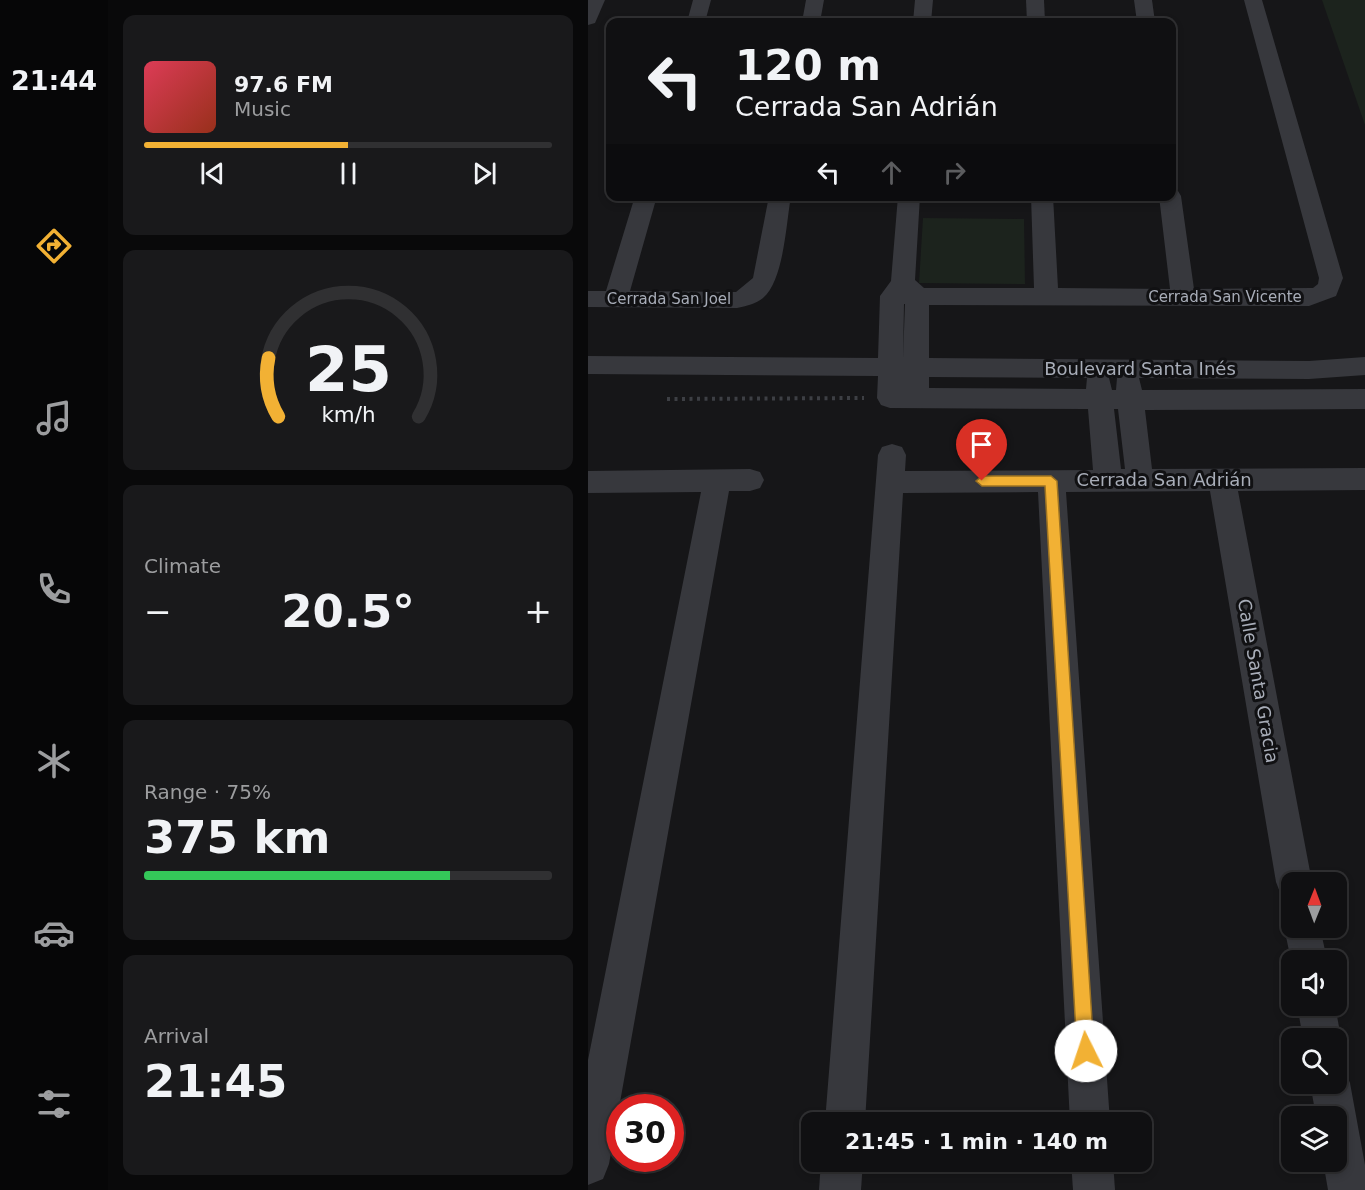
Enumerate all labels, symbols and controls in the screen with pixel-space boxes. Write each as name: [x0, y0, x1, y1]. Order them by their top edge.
text: 120 m: [735, 41, 881, 90]
icon: left: [636, 42, 714, 120]
text: 21:44: [11, 65, 97, 96]
text: 97.6 FM: [234, 72, 333, 97]
text: Cerrada San Adrián: [735, 91, 998, 122]
text: Music: [234, 97, 291, 121]
icon: left: [812, 156, 845, 189]
icon: ahead: [875, 156, 908, 189]
icon: right: [938, 156, 971, 189]
icon: previous: [196, 157, 229, 190]
icon: pause: [332, 157, 365, 190]
icon: next: [468, 157, 501, 190]
icon: directions: [33, 225, 75, 267]
street label: Cerrada San Vicente: [1148, 288, 1302, 306]
street label: Cerrada San Joel: [607, 290, 731, 308]
text: 25: [305, 333, 391, 406]
street label: Boulevard Santa Inés: [1044, 358, 1236, 379]
icon: music: [33, 397, 75, 439]
text: km/h: [321, 402, 375, 427]
pin: [956, 419, 1007, 481]
icon: arrive: [965, 428, 998, 461]
street label: Cerrada San Adrián: [1076, 469, 1252, 490]
text: Climate: [144, 554, 221, 578]
icon: phone: [33, 568, 75, 610]
text: 20.5°: [281, 585, 415, 638]
text: −: [144, 592, 172, 631]
text: +: [524, 592, 552, 631]
street label: Calle Santa Gracia: [1234, 597, 1283, 765]
icon: climate: [33, 740, 75, 782]
text: Range · 75%: [144, 780, 271, 804]
text: 375 km: [144, 811, 330, 864]
north arrow: [1281, 872, 1347, 938]
map controls: [1281, 872, 1347, 1172]
icon: car: [33, 912, 75, 954]
button: sound: [1281, 950, 1347, 1016]
position arrow: [1054, 1019, 1118, 1083]
text: Arrival: [144, 1024, 209, 1048]
button: search: [1281, 1028, 1347, 1094]
text: 21:45: [144, 1055, 287, 1108]
icon: filters: [33, 1083, 75, 1125]
speed limit sign: 30: [606, 1094, 684, 1172]
button: layers: [1281, 1106, 1347, 1172]
text: 21:45 · 1 min · 140 m: [845, 1129, 1108, 1154]

